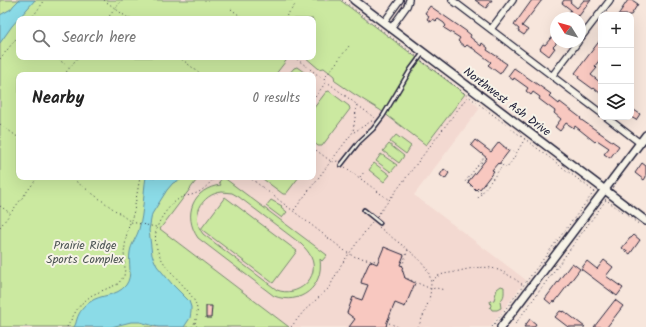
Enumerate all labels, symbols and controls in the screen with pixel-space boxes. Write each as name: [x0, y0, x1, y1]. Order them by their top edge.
north arrow: [550, 12, 586, 48]
map controls: [598, 12, 634, 120]
button: +: [598, 12, 634, 48]
search box: [16, 16, 316, 60]
text: Search here: [62, 26, 136, 50]
icon: search: [30, 27, 52, 49]
button: −: [598, 48, 634, 84]
street label: Northwest Ash Drive: [459, 63, 555, 142]
button: layers: [598, 84, 634, 120]
text: Nearby: [32, 85, 84, 112]
text: 0 results: [253, 88, 300, 109]
park label: Prairie Ridge Sports Complex: [46, 236, 125, 269]

